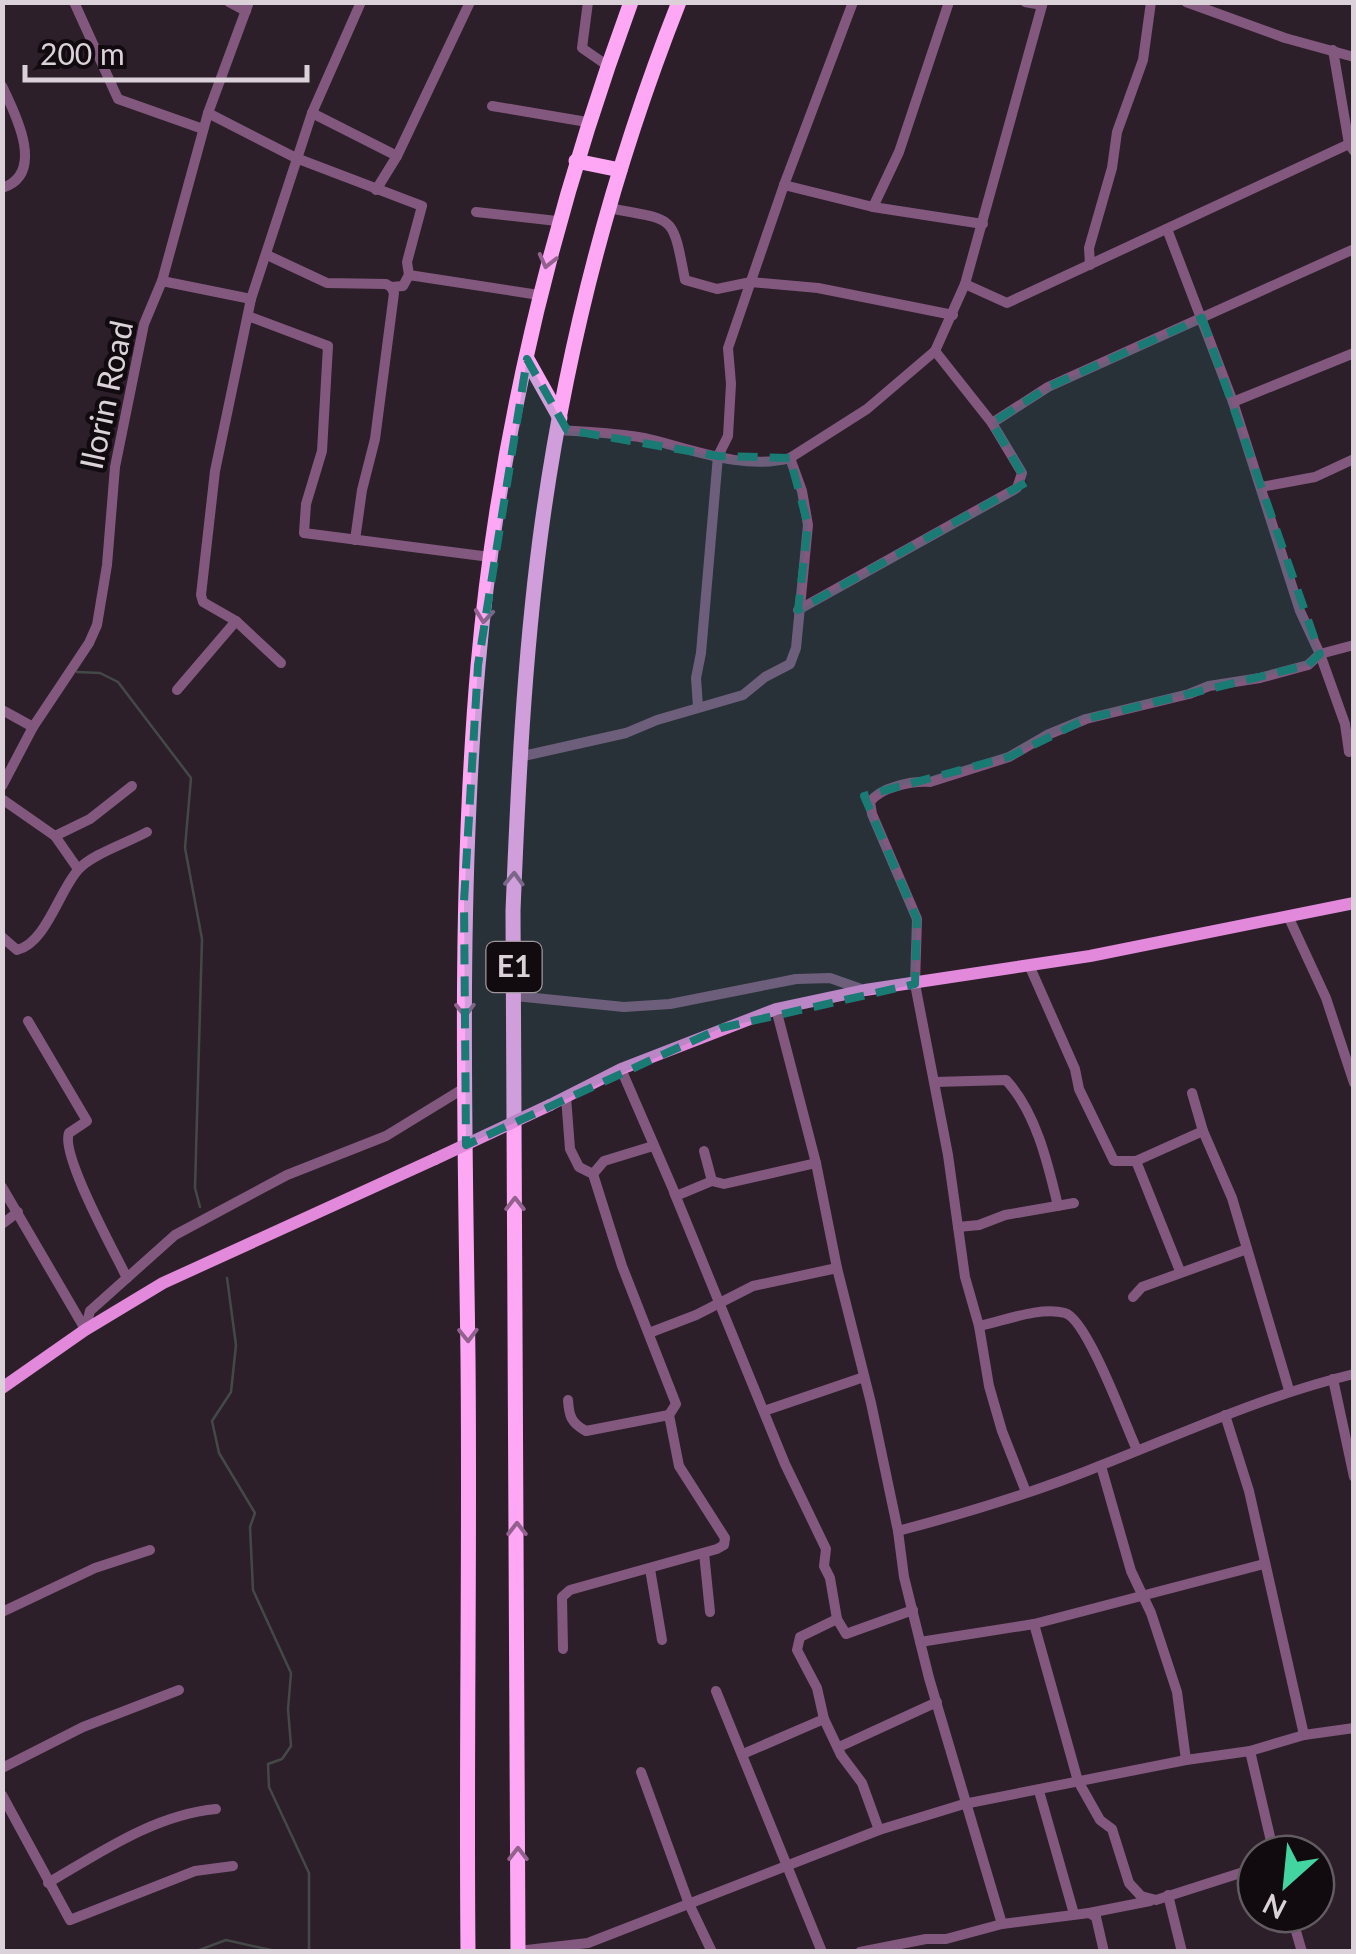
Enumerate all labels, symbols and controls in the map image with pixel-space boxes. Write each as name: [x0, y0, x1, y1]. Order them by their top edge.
scale bar: [25, 20, 308, 82]
text: 200 m: [40, 35, 125, 71]
one-way arrow: [538, 253, 559, 270]
street label: Ilorin Road: [71, 317, 140, 472]
one-way arrow: [474, 608, 495, 624]
one-way arrow: [504, 871, 525, 887]
road number: E1: [486, 942, 542, 992]
one-way arrow: [454, 1002, 476, 1018]
one-way arrow: [505, 1196, 526, 1212]
one-way arrow: [457, 1327, 478, 1343]
one-way arrow: [506, 1521, 527, 1537]
north arrow: [1236, 1834, 1336, 1934]
one-way arrow: [507, 1846, 529, 1862]
text: N: [1257, 1887, 1292, 1927]

